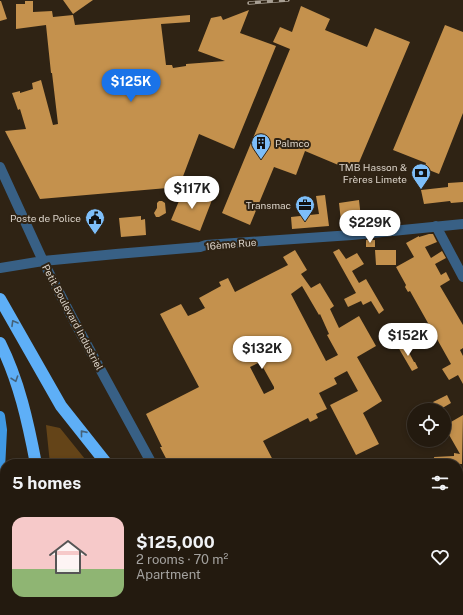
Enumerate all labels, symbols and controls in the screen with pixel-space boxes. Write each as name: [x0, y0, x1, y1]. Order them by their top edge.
pin: $125K: [103, 69, 159, 103]
text: $125K: [111, 74, 151, 89]
building icon: Palmco: [250, 132, 272, 160]
place label: Palmco: [275, 137, 310, 149]
place label: TMB Hasson & Frères Limete: [339, 161, 407, 185]
bank icon: TMB Hasson & Frères Limete: [410, 162, 432, 190]
pin: $117K: [164, 176, 220, 210]
text: $117K: [173, 181, 211, 196]
office icon: Transmac: [294, 194, 316, 222]
place label: Transmac: [246, 199, 291, 211]
public building icon: Poste de Police: [84, 207, 106, 235]
pin: $229K: [342, 210, 398, 244]
place label: Poste de Police: [10, 212, 81, 224]
text: $229K: [348, 215, 392, 230]
street label: 16ème Rue: [205, 236, 257, 252]
street label: Petit Boulevard Industriel: [40, 262, 106, 372]
one-way arrow: [11, 320, 18, 328]
pin: $152K: [380, 323, 436, 357]
text: $152K: [388, 328, 428, 343]
pin: $132K: [234, 336, 290, 370]
text: $132K: [242, 341, 282, 356]
one-way arrow: [10, 376, 19, 383]
map controls: [407, 403, 451, 447]
button: locate: [407, 403, 451, 447]
one-way arrow: [81, 431, 88, 438]
icon: filters: [429, 472, 451, 494]
text: 5 homes: [12, 473, 81, 493]
text: $125,000: [136, 532, 215, 552]
icon: home: [44, 533, 92, 581]
icon: heart: [429, 546, 451, 568]
text: 2 rooms · 70 m²: [136, 552, 228, 567]
text: Apartment: [136, 567, 201, 582]

